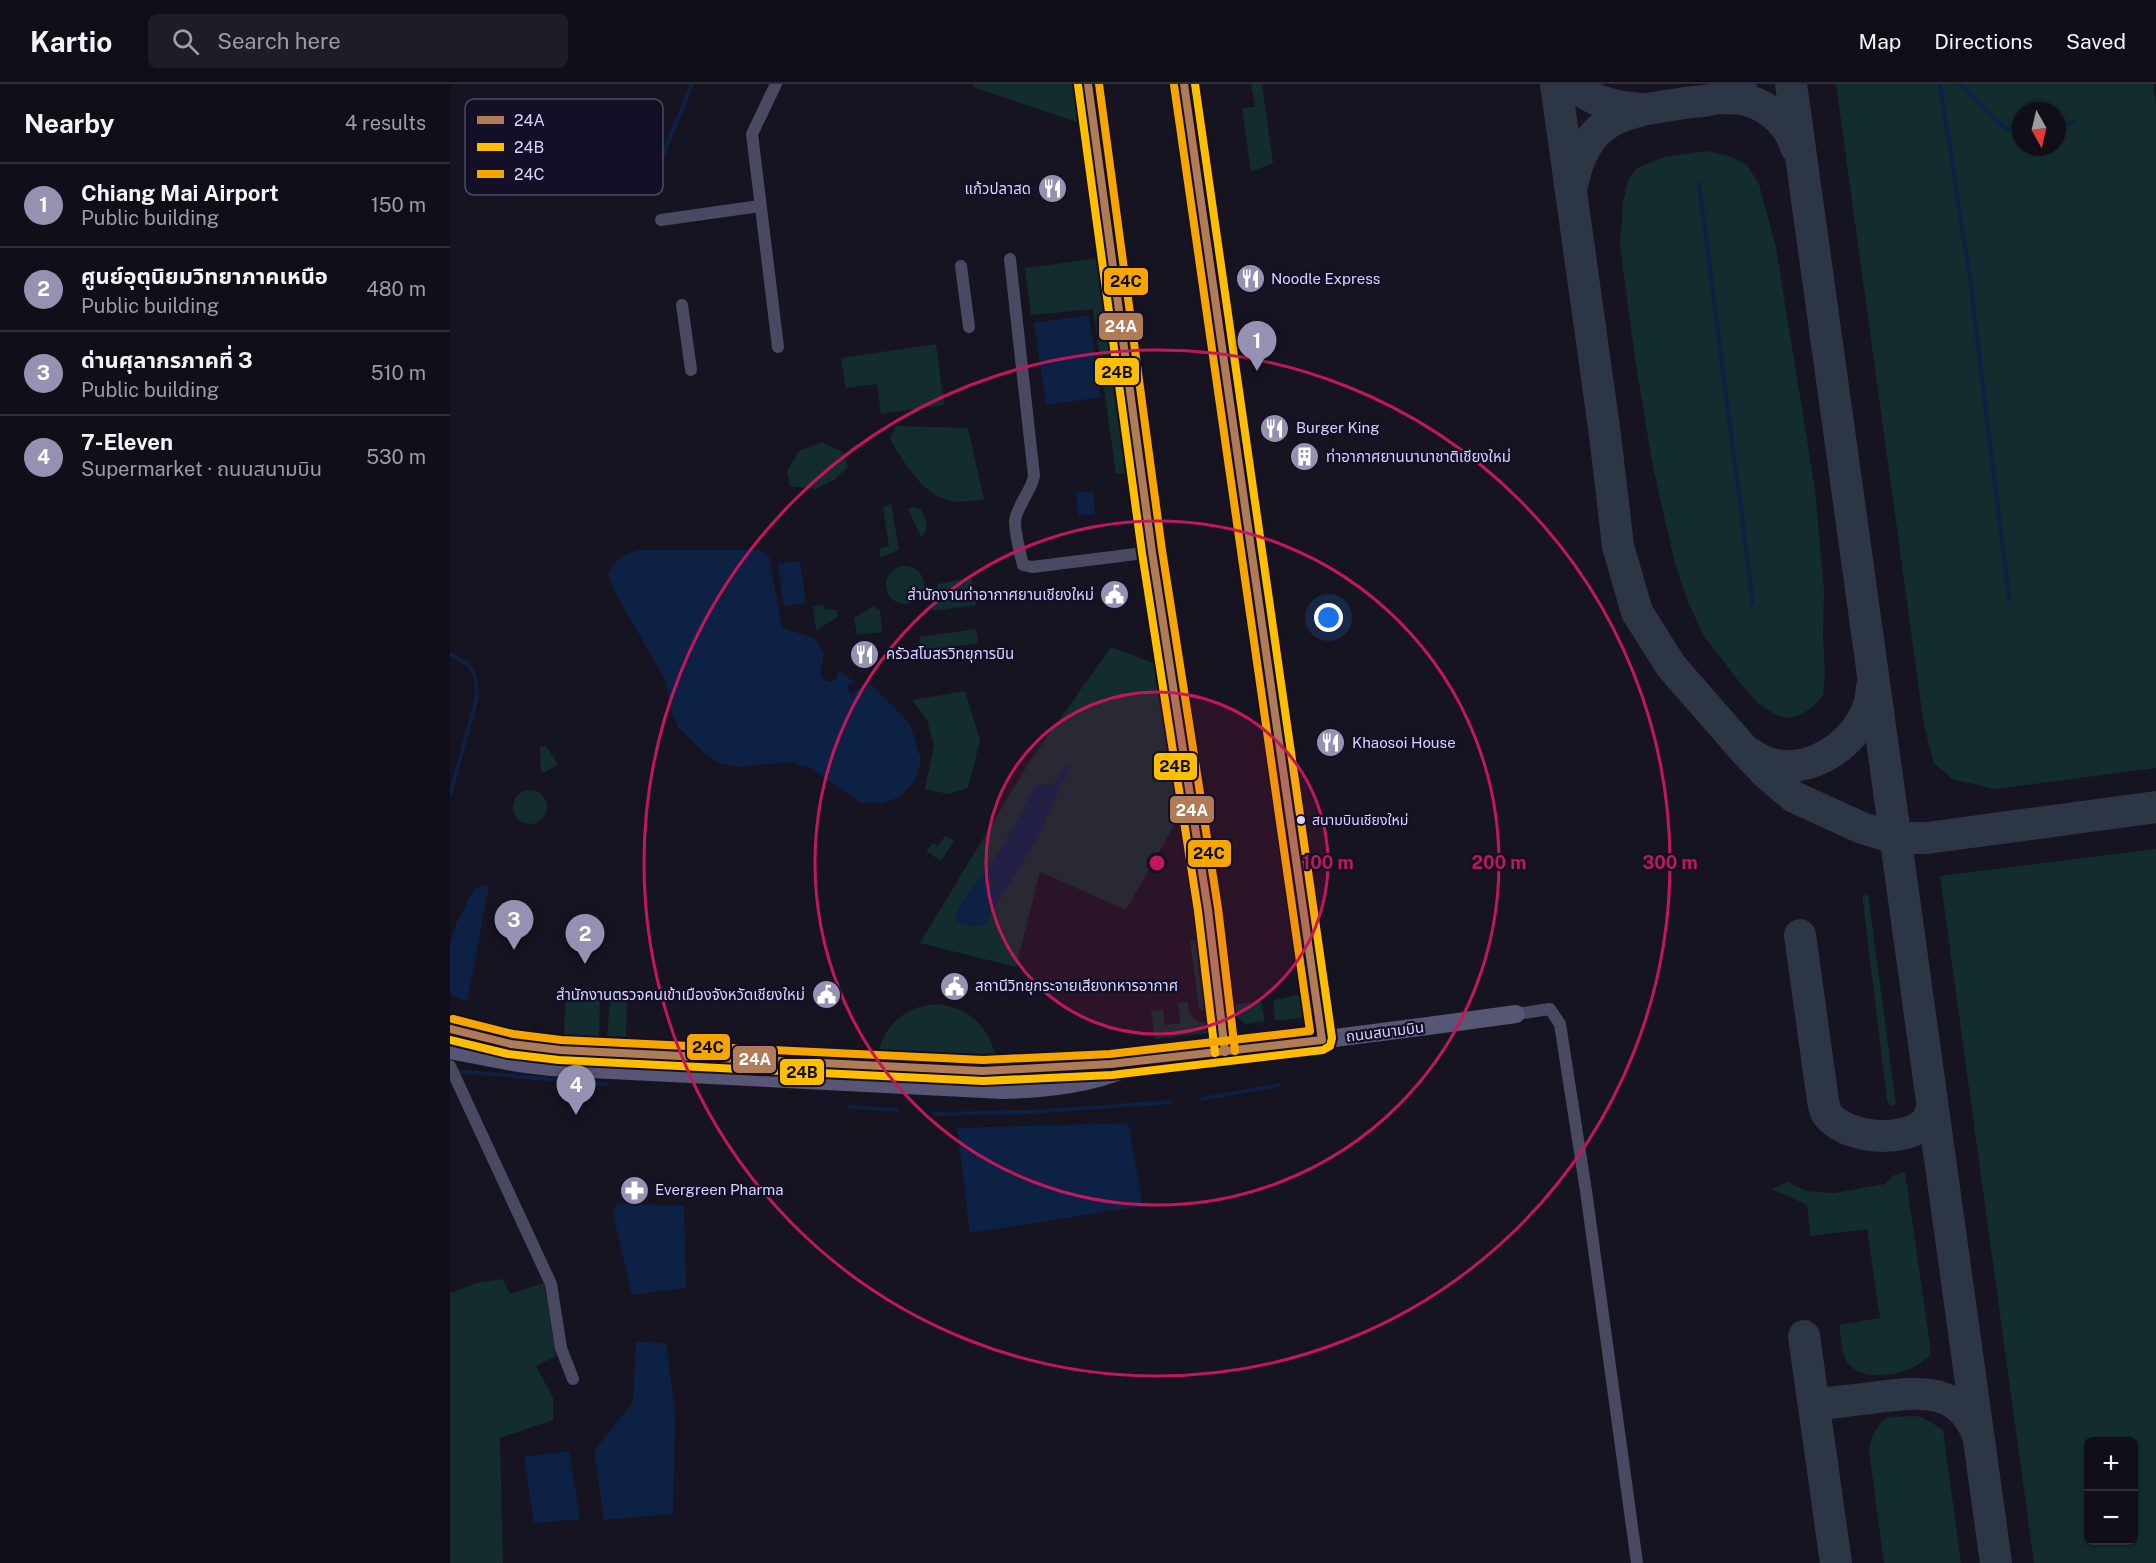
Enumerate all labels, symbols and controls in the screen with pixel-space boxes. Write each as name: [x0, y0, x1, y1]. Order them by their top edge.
search box: [148, 14, 568, 68]
text: Kartio: [30, 25, 112, 58]
icon: search: [169, 25, 202, 58]
text: Search here: [217, 28, 341, 54]
text: Map: [1859, 29, 1901, 54]
text: Directions: [1934, 29, 2033, 54]
text: Saved: [2066, 29, 2126, 54]
legend: [465, 99, 663, 195]
north arrow: [2012, 102, 2066, 156]
text: Nearby: [24, 108, 114, 139]
text: 4 results: [345, 111, 426, 135]
text: 24A: [514, 111, 545, 130]
text: 24B: [514, 138, 544, 157]
text: 24C: [514, 165, 545, 184]
restaurant icon: แก้วปลาสด: [1036, 173, 1068, 205]
text: Chiang Mai Airport: [81, 180, 279, 206]
place label: แก้วปลาสด: [965, 180, 1031, 197]
text: 1: [39, 193, 48, 217]
text: 150 m: [371, 193, 426, 217]
text: Public building: [81, 206, 219, 230]
text: ศูนย์อุตุนิยมวิทยาภาคเหนือ: [81, 263, 328, 289]
restaurant icon: Noodle Express: [1234, 263, 1266, 295]
line badge: 24C: [1103, 267, 1149, 296]
place label: Noodle Express: [1271, 270, 1380, 287]
text: 24C: [1110, 272, 1142, 291]
text: 2: [37, 277, 50, 301]
text: 480 m: [366, 277, 426, 301]
text: Public building: [81, 294, 219, 318]
line badge: 24A: [1098, 312, 1144, 341]
text: 24A: [1105, 317, 1138, 336]
pin: 1: [1238, 322, 1276, 371]
text: ด่านศุลากรภาคที่ 3: [81, 347, 253, 373]
line badge: 24B: [1094, 357, 1140, 386]
text: 3: [37, 361, 50, 385]
text: 510 m: [371, 361, 426, 385]
text: 24B: [1101, 363, 1133, 382]
text: Public building: [81, 378, 219, 402]
restaurant icon: Burger King: [1259, 412, 1291, 444]
place label: Burger King: [1296, 419, 1380, 436]
text: 7-Eleven: [81, 429, 173, 455]
building icon: ท่าอากาศยานนานาชาติเชียงใหม่: [1289, 441, 1321, 473]
text: 4: [37, 445, 50, 469]
text: 530 m: [366, 445, 426, 469]
place label: ท่าอากาศยานนานาชาติเชียงใหม่: [1326, 448, 1511, 465]
text: Supermarket · ถนนสนามบิน: [81, 457, 322, 481]
public building icon: สำนักงานท่าอากาศยานเชียงใหม่: [1099, 579, 1131, 611]
place label: สำนักงานท่าอากาศยานเชียงใหม่: [907, 586, 1094, 603]
your location: [1314, 603, 1343, 632]
restaurant icon: ครัวสโมสรวิทยุการบิน: [849, 638, 881, 670]
place label: ครัวสโมสรวิทยุการบิน: [886, 645, 1014, 663]
restaurant icon: Khaosoi House: [1315, 727, 1347, 759]
place label: Khaosoi House: [1352, 734, 1456, 751]
line badge: 24B: [1153, 752, 1198, 781]
text: 24B: [1159, 757, 1191, 776]
line badge: 24A: [1169, 795, 1215, 824]
text: 24A: [1176, 801, 1209, 820]
place label: สนามบินเชียงใหม่: [1312, 812, 1408, 828]
marker: สนามบินเชียงใหม่: [1295, 814, 1307, 826]
line badge: 24C: [1187, 839, 1232, 868]
text: 24C: [1193, 844, 1225, 863]
text: 100 m: [1302, 852, 1354, 873]
text: 200 m: [1472, 852, 1526, 873]
text: 300 m: [1642, 852, 1698, 873]
centre of rings: [1147, 853, 1167, 873]
pin: 3: [494, 900, 534, 950]
pin: 2: [566, 914, 604, 964]
public building icon: สถานีวิทยุกระจายเสียงทหารอากาศ: [938, 970, 970, 1002]
place label: สถานีวิทยุกระจายเสียงทหารอากาศ: [975, 977, 1178, 995]
public building icon: สำนักงานตรวจคนเข้าเมืองจังหวัดเชียงใหม่: [810, 979, 842, 1011]
place label: สำนักงานตรวจคนเข้าเมืองจังหวัดเชียงใหม่: [556, 986, 805, 1003]
street label: ถนนสนามบิน: [1345, 1018, 1425, 1045]
line badge: 24C: [686, 1033, 731, 1061]
text: 24C: [692, 1038, 724, 1057]
line badge: 24A: [732, 1045, 777, 1074]
text: 24A: [739, 1050, 772, 1069]
line badge: 24B: [779, 1058, 825, 1086]
text: 24B: [786, 1063, 818, 1082]
pin: 4: [556, 1066, 596, 1115]
pharmacy icon: Evergreen Pharma: [618, 1174, 650, 1206]
place label: Evergreen Pharma: [655, 1181, 784, 1198]
map controls: [2084, 1437, 2138, 1545]
button: +: [2084, 1437, 2138, 1491]
button: −: [2084, 1491, 2138, 1545]

